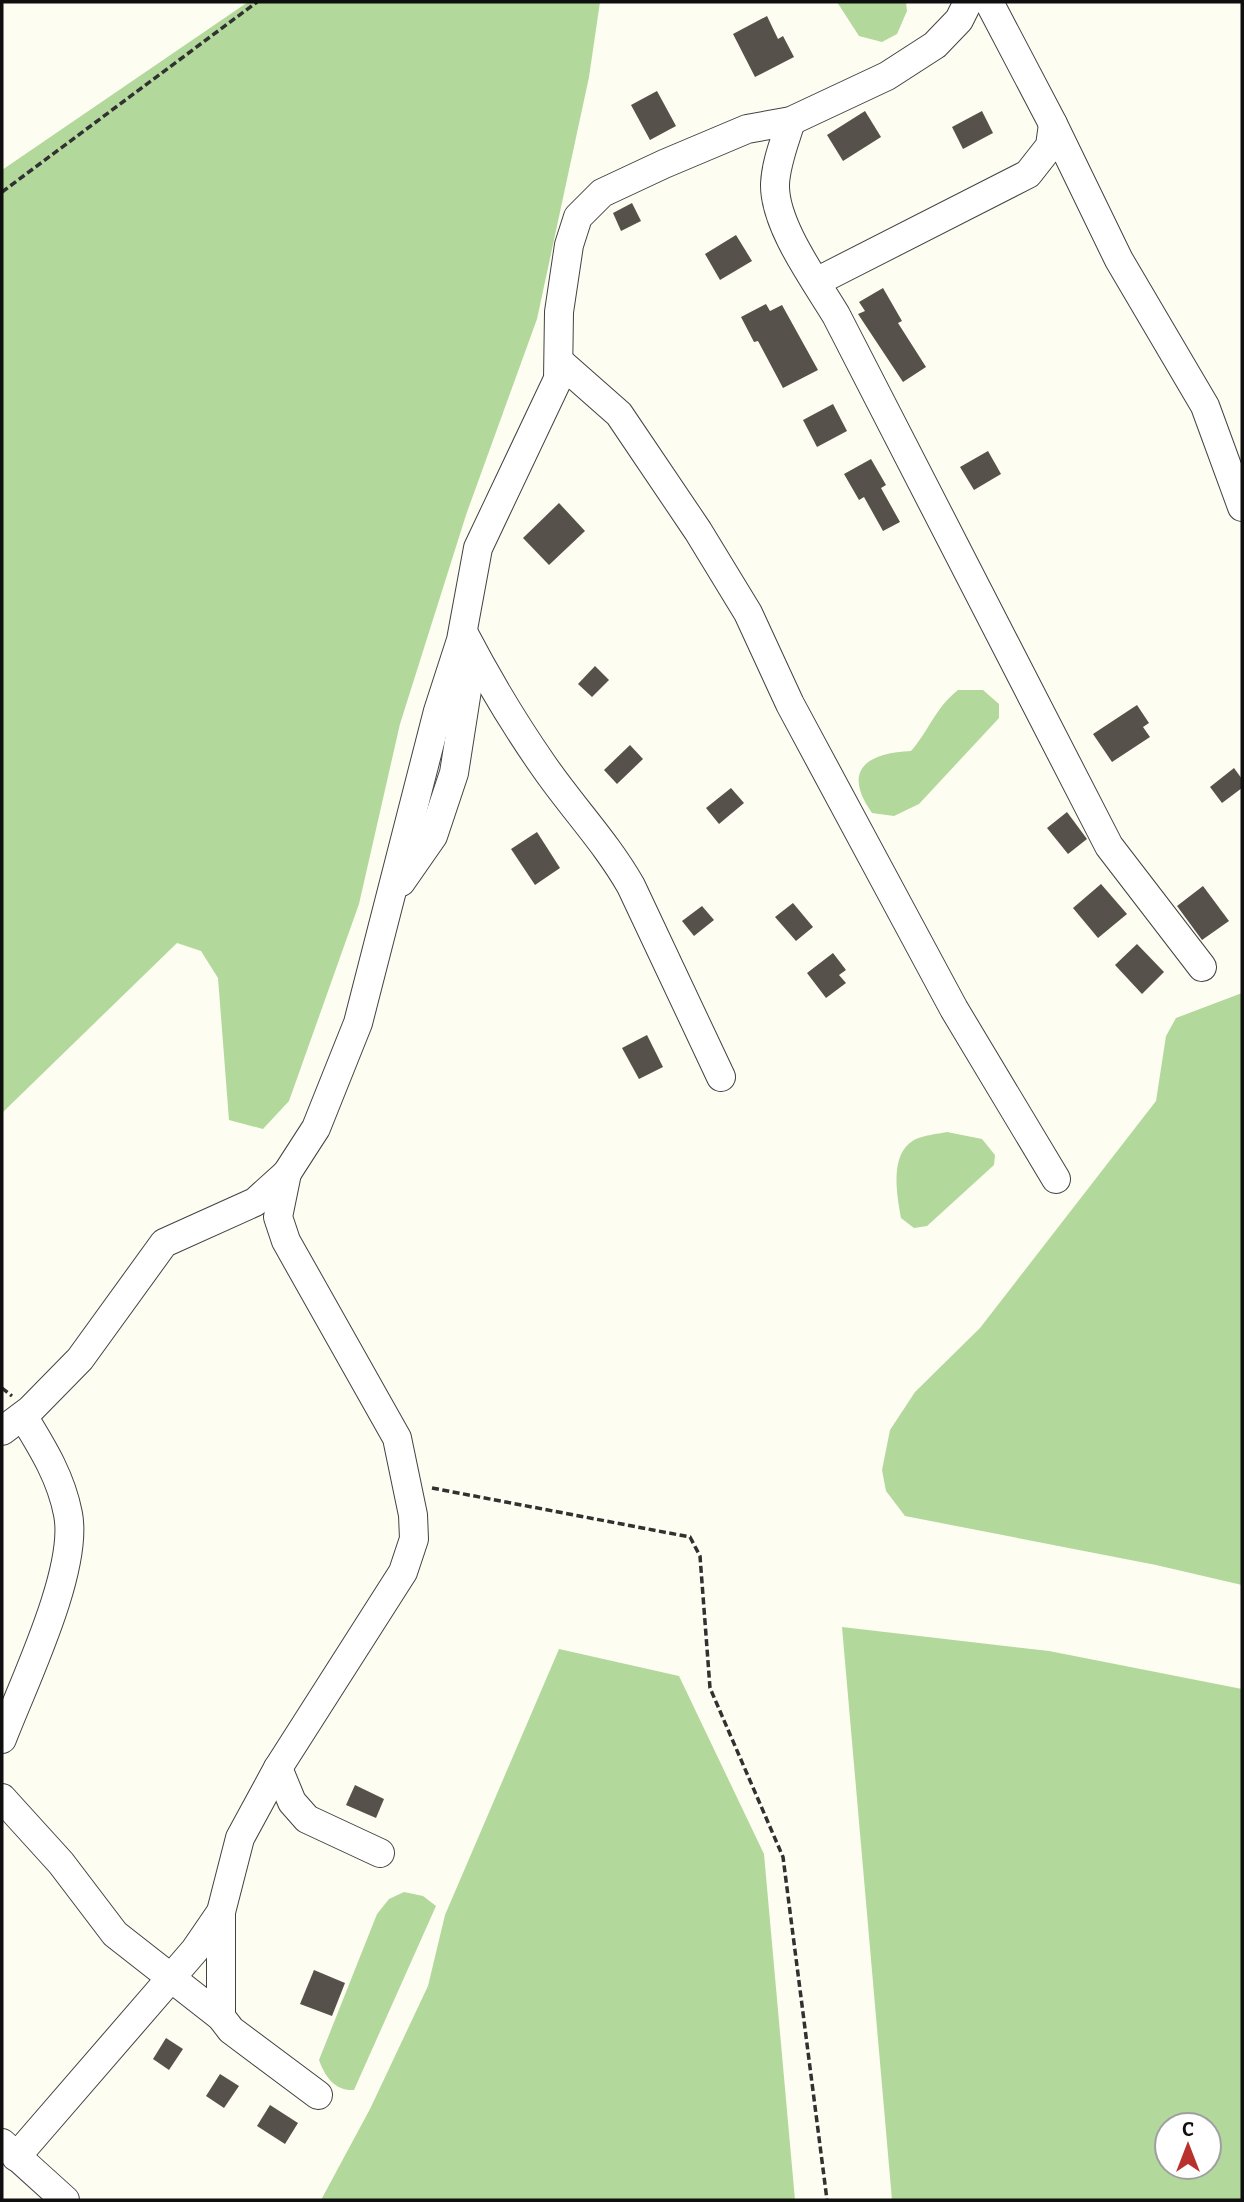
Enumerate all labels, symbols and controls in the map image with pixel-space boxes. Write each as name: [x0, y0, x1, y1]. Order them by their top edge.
north arrow: [1153, 2111, 1223, 2181]
text: С: [1182, 2118, 1194, 2141]

